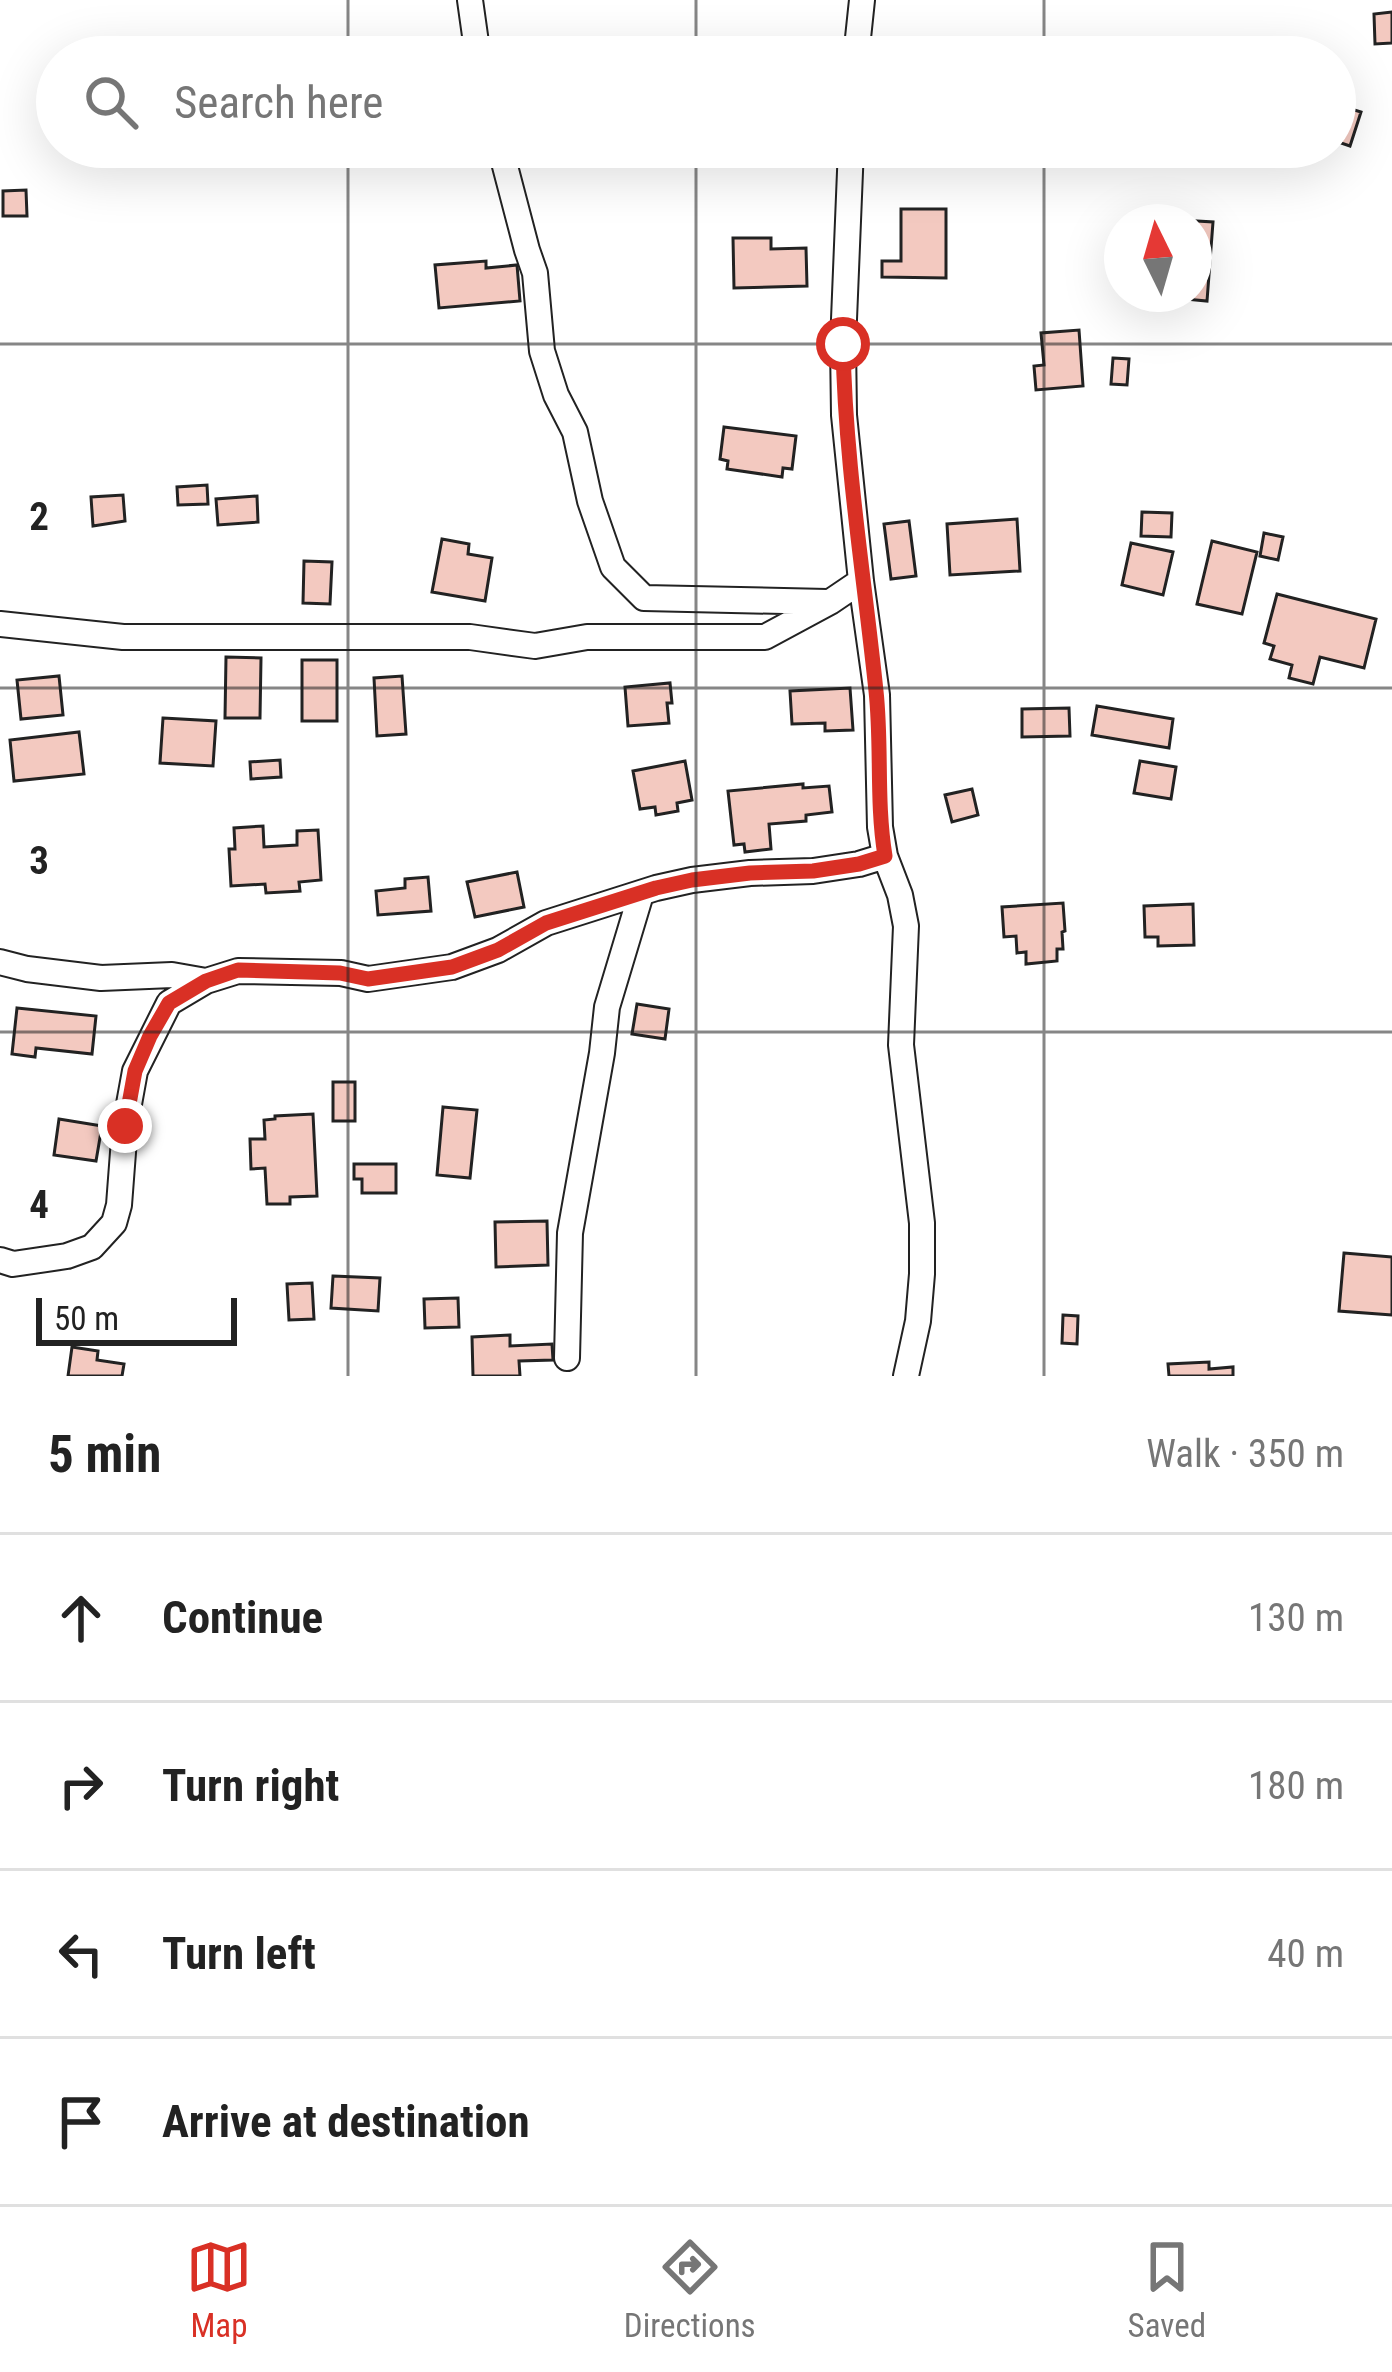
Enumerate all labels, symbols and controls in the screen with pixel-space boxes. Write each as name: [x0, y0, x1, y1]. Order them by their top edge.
search box: [36, 36, 1356, 168]
icon: search: [78, 69, 144, 135]
text: Search here: [174, 76, 383, 129]
north arrow: [1104, 204, 1212, 312]
route start: [816, 317, 870, 371]
text: 2: [29, 494, 49, 540]
text: 3: [29, 838, 49, 884]
route end: [98, 1099, 152, 1153]
text: 4: [29, 1182, 49, 1228]
scale bar: [36, 1292, 237, 1345]
text: 50 m: [54, 1299, 119, 1338]
text: 5 min: [48, 1425, 161, 1484]
text: Walk · 350 m: [1146, 1431, 1344, 1477]
icon: ahead: [48, 1585, 114, 1651]
text: Continue: [162, 1591, 323, 1644]
text: 130 m: [1248, 1595, 1344, 1641]
icon: right: [48, 1753, 114, 1819]
text: Turn right: [162, 1759, 339, 1812]
text: 180 m: [1248, 1763, 1344, 1809]
icon: left: [48, 1921, 114, 1987]
text: Turn left: [162, 1927, 316, 1980]
text: 40 m: [1267, 1931, 1344, 1977]
icon: arrive: [48, 2089, 114, 2155]
text: Arrive at destination: [162, 2095, 530, 2148]
tab: Map: [186, 2234, 252, 2345]
tab: Directions: [624, 2234, 756, 2345]
tab: Saved: [1128, 2234, 1206, 2345]

